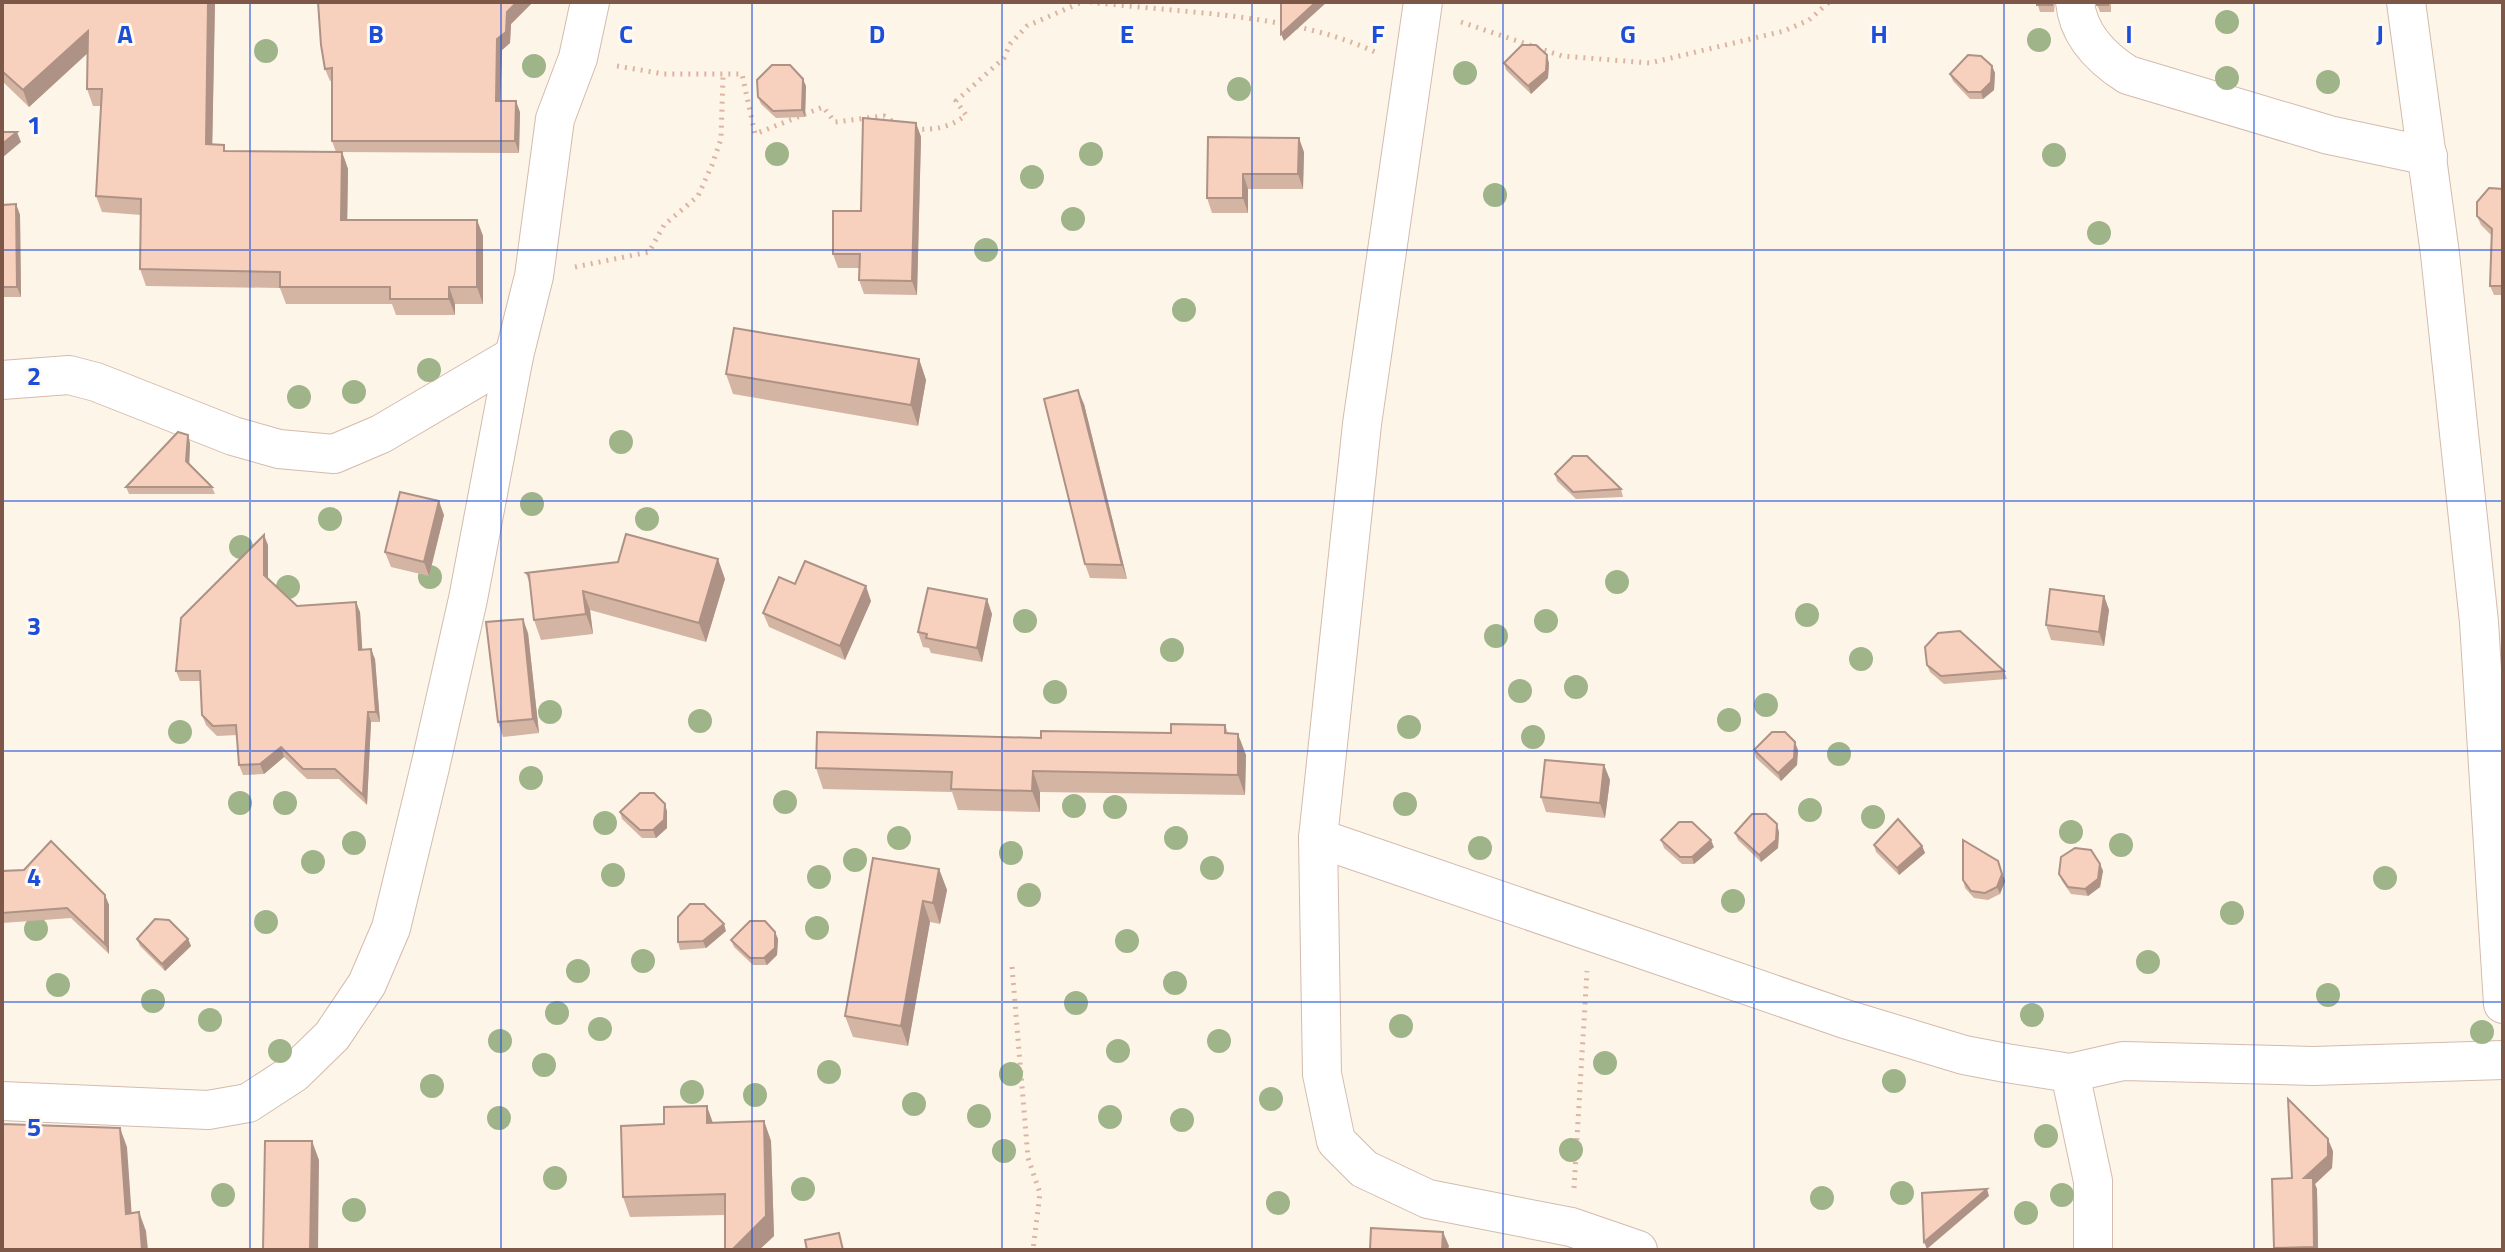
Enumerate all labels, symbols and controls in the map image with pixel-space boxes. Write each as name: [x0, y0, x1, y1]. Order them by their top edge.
text: A: [117, 14, 133, 53]
text: B: [368, 14, 384, 53]
text: C: [619, 14, 633, 53]
text: D: [869, 14, 885, 53]
text: E: [1120, 14, 1134, 53]
text: F: [1371, 14, 1385, 53]
text: G: [1620, 14, 1636, 53]
text: H: [1870, 14, 1888, 53]
text: I: [2125, 14, 2133, 53]
text: J: [2376, 14, 2384, 53]
text: 1: [27, 105, 41, 144]
text: 2: [27, 356, 41, 395]
text: 3: [27, 606, 41, 645]
text: 4: [27, 857, 41, 896]
text: 5: [27, 1107, 41, 1146]

